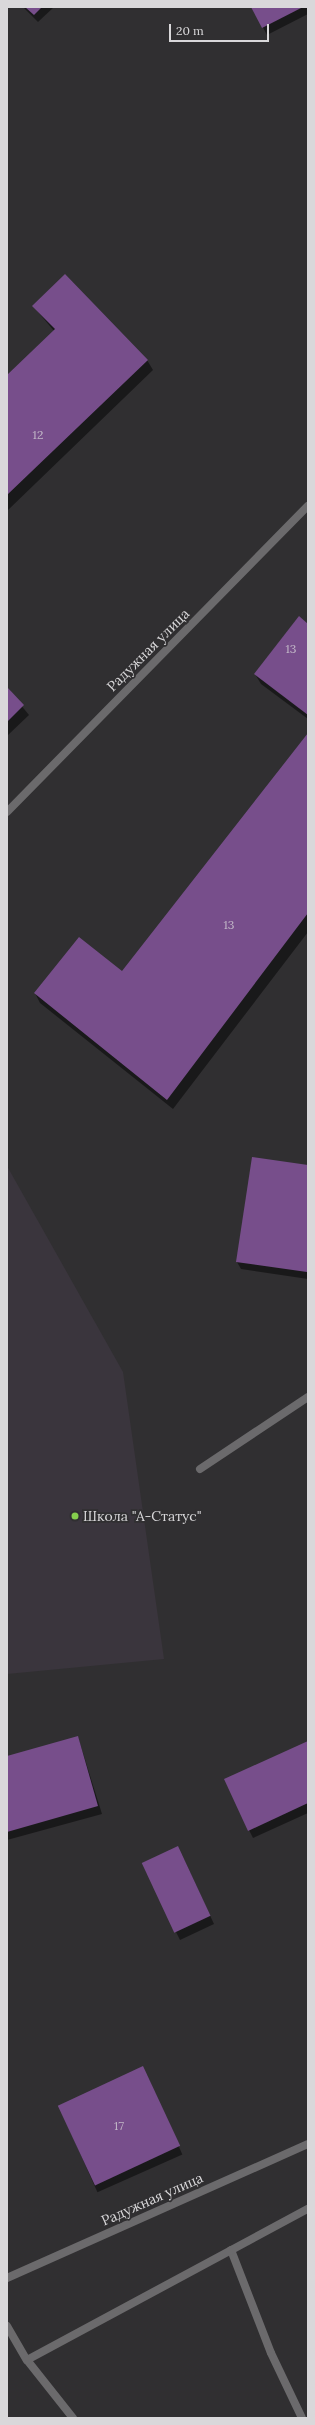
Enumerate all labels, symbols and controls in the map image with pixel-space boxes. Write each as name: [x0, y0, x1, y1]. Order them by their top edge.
scale bar: [171, 16, 271, 42]
text: 20 m: [176, 23, 204, 38]
house number: 12: [33, 428, 43, 442]
street label: Радужная улица: [103, 605, 193, 695]
house number: 13: [285, 642, 297, 656]
house number: 13: [223, 918, 235, 932]
place label: Школа "А-Статус": [83, 1508, 202, 1524]
marker: Школа "А-Статус": [70, 1511, 80, 1521]
house number: 17: [114, 2119, 124, 2133]
street label: Радужная улица: [98, 2169, 206, 2229]

